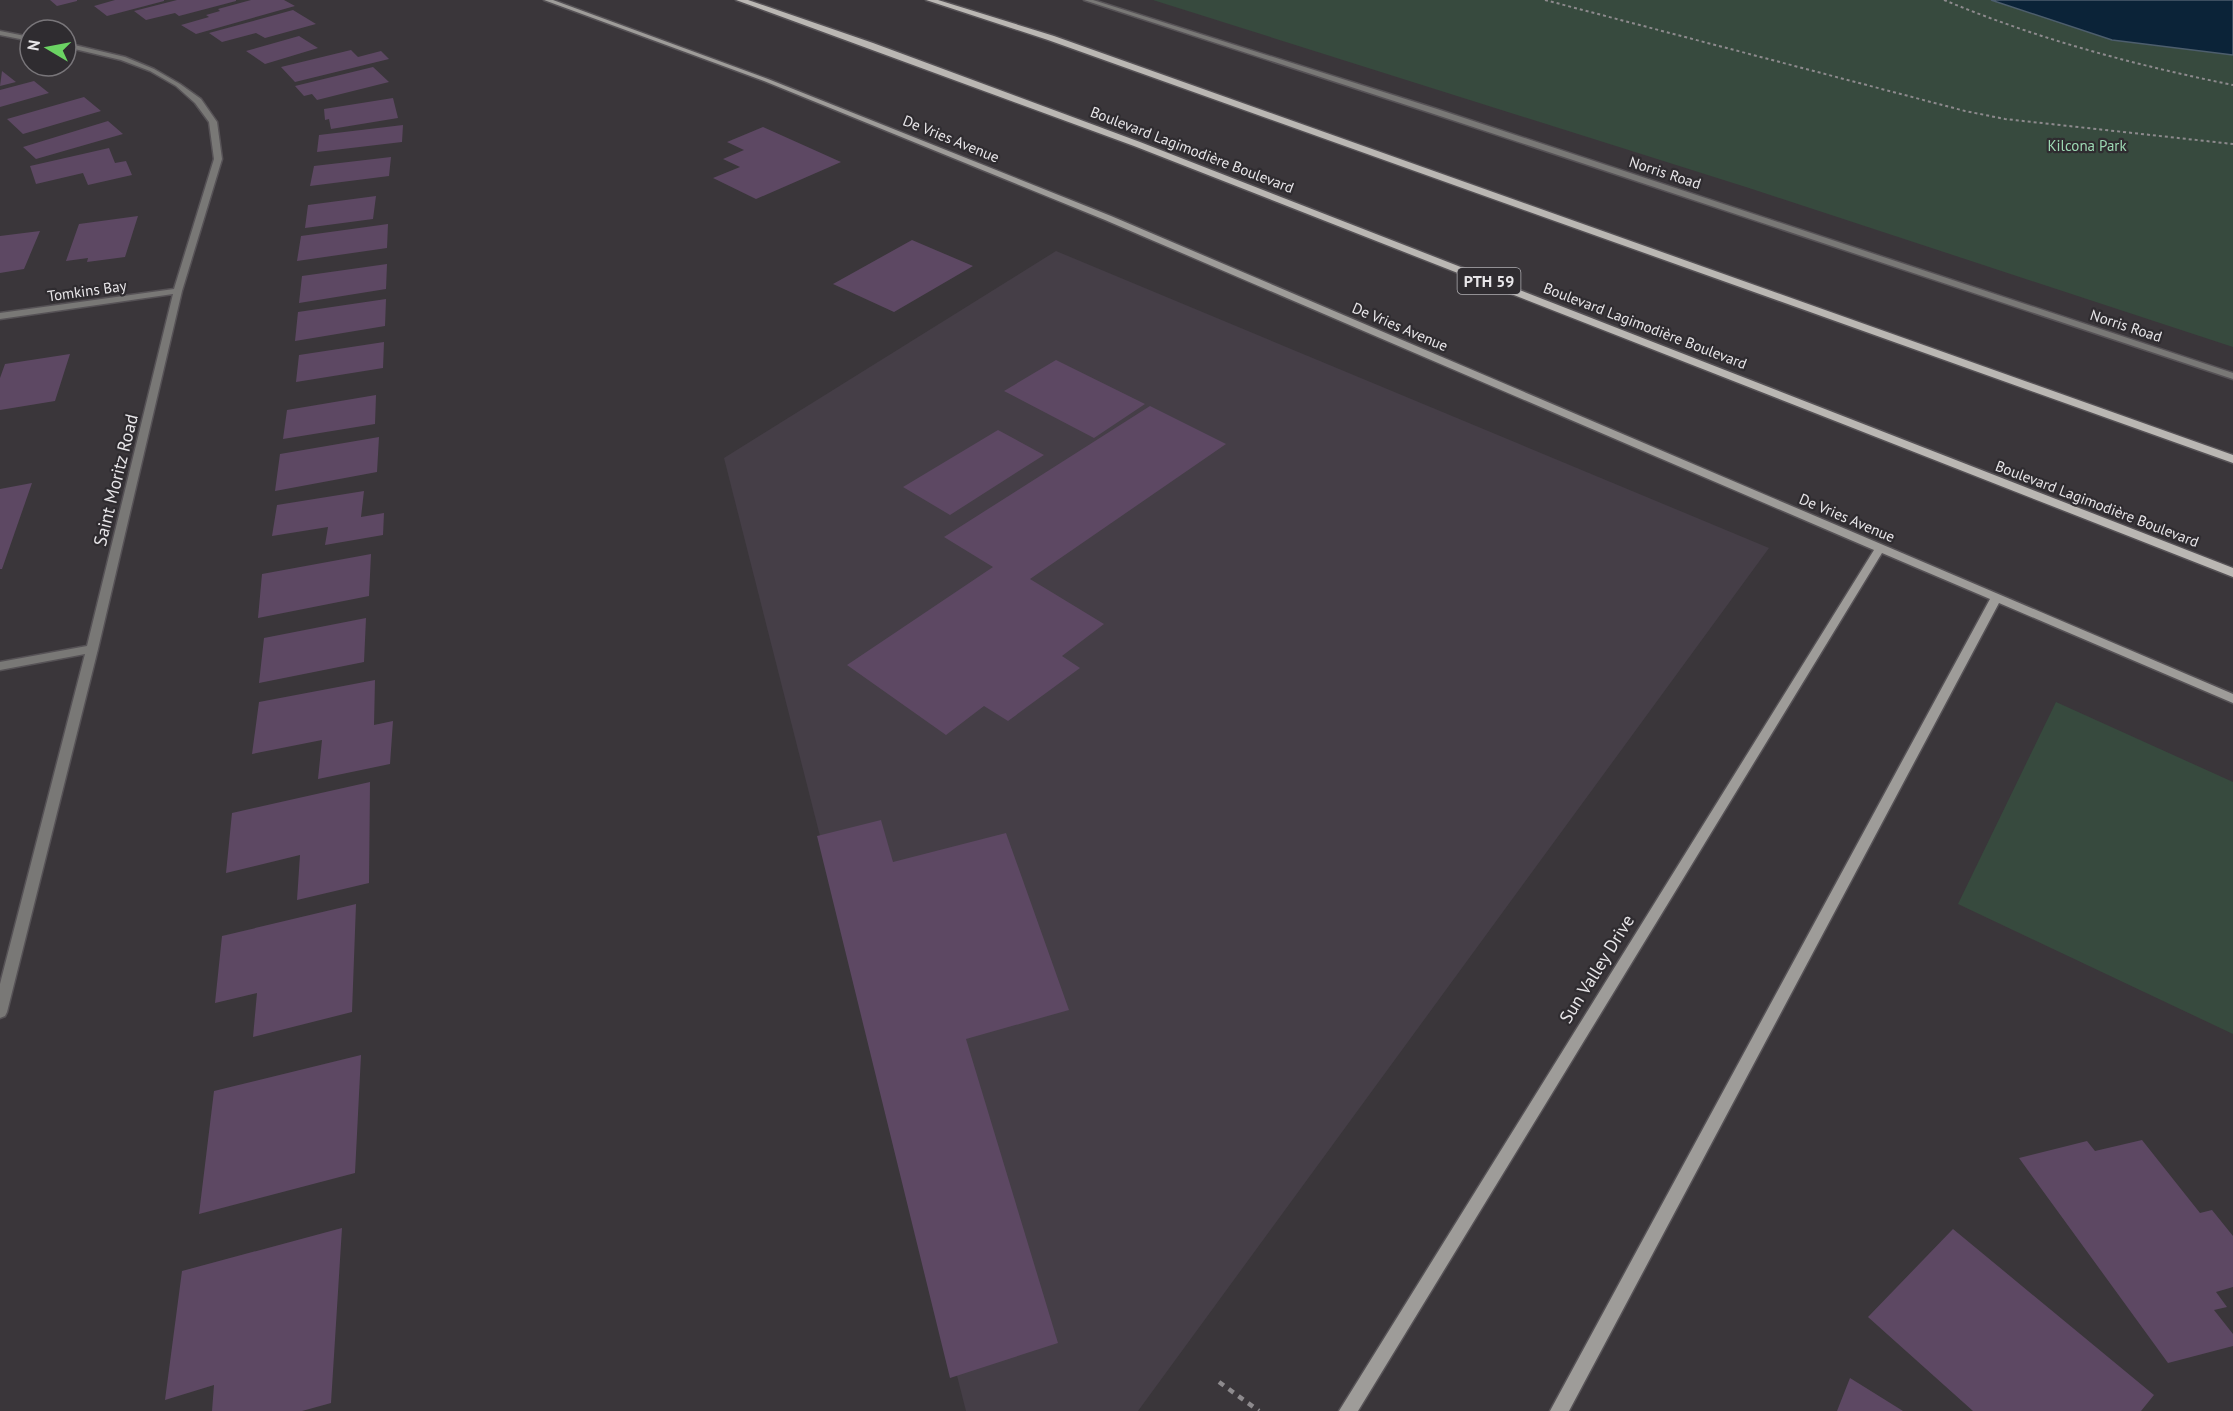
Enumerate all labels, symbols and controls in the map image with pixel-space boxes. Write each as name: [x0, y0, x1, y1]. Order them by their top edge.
north arrow: [18, 18, 78, 78]
text: N: [22, 38, 44, 52]
street label: Boulevard Lagimodière Boulevard: [1088, 102, 1297, 197]
street label: De Vries Avenue: [900, 111, 1002, 166]
park label: Kilcona Park: [2047, 136, 2127, 155]
street label: Norris Road: [1627, 152, 1703, 193]
road number: PTH 59: [1458, 268, 1520, 294]
street label: Tomkins Bay: [46, 276, 128, 305]
street label: Boulevard Lagimodière Boulevard: [1541, 278, 1750, 373]
street label: De Vries Avenue: [1349, 298, 1451, 355]
street label: Norris Road: [2088, 305, 2164, 346]
street label: Saint Moritz Road: [88, 411, 143, 548]
street label: Boulevard Lagimodière Boulevard: [1993, 456, 2202, 551]
street label: De Vries Avenue: [1796, 489, 1898, 546]
street label: Sun Valley Drive: [1554, 910, 1639, 1027]

